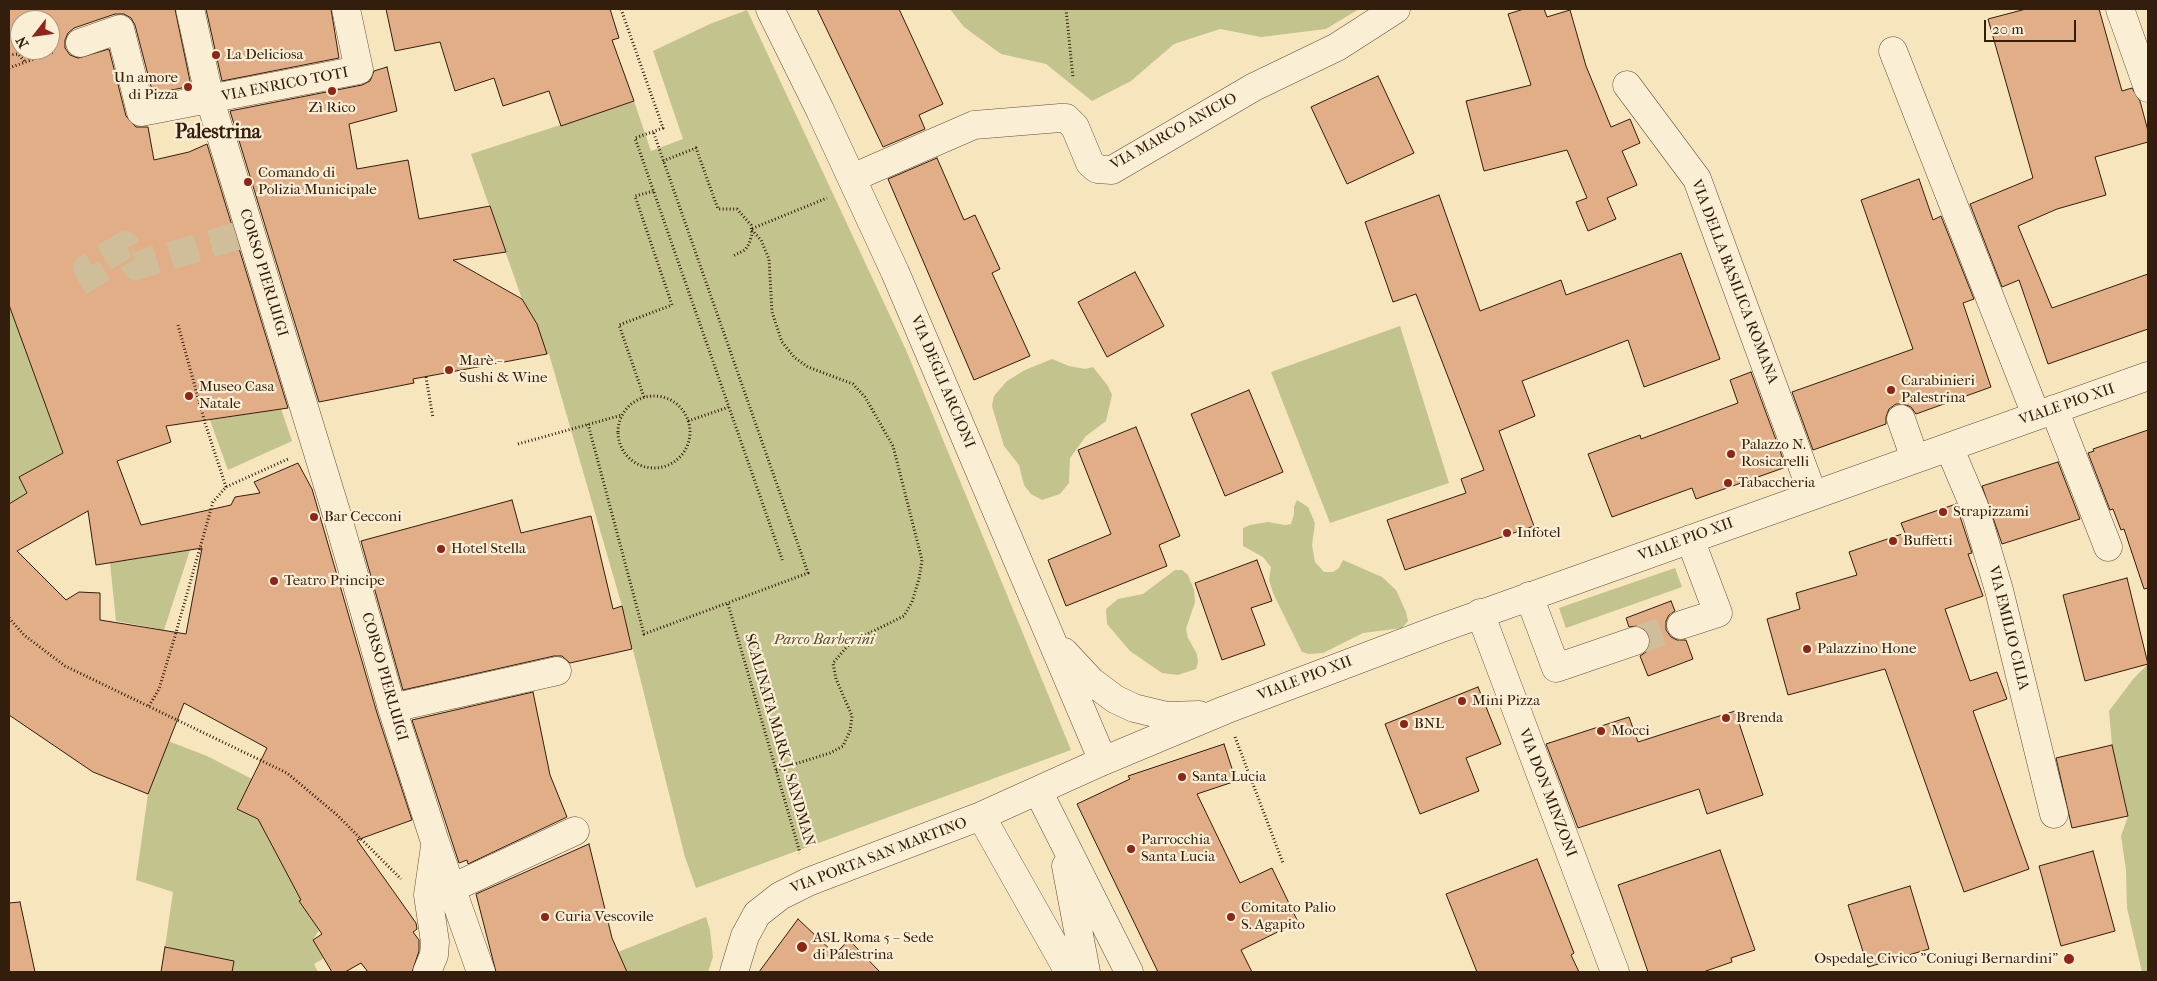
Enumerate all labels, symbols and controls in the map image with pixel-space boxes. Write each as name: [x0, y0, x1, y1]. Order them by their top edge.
north arrow: [10, 10, 60, 60]
scale bar: [1987, 10, 2080, 42]
text: 20 m: [1992, 20, 2024, 38]
text: N: [12, 33, 32, 51]
place label: La Deliciosa: [226, 46, 304, 64]
marker: La Deliciosa: [210, 49, 222, 61]
street label: VIA ENRICO TOTI: [220, 64, 350, 106]
place label: Un amore di Pizza: [114, 69, 178, 104]
marker: Un amore di Pizza: [182, 81, 194, 93]
marker: Zì Rico: [326, 85, 338, 97]
street label: VIA MARCO ANICIO: [1107, 90, 1241, 174]
place label: Zì Rico: [308, 99, 356, 117]
district label: Palestrina: [175, 121, 261, 145]
place label: Comando di Polizia Municipale: [258, 164, 377, 199]
marker: Comando di Polizia Municipale: [242, 176, 254, 188]
street label: VIA DELLA BASILICA ROMANA: [1687, 177, 1781, 387]
street label: CORSO PIERLUIGI: [235, 207, 291, 339]
street label: VIA DEGLI ARCIONI: [906, 313, 978, 451]
place label: Marè - Sushi & Wine: [459, 352, 547, 387]
marker: Marè - Sushi & Wine: [443, 364, 455, 376]
place label: Carabinieri Palestrina: [1901, 372, 1975, 407]
place label: Museo Casa Natale: [199, 378, 274, 413]
street label: VIALE PIO XII: [2017, 380, 2117, 430]
marker: Carabinieri Palestrina: [1885, 384, 1897, 396]
marker: Museo Casa Natale: [183, 390, 195, 402]
place label: Palazzo N. Rosicarelli: [1741, 436, 1809, 471]
marker: Palazzo N. Rosicarelli: [1725, 448, 1737, 460]
place label: Tabaccheria: [1738, 474, 1815, 492]
marker: Tabaccheria: [1722, 477, 1734, 489]
place label: Strapizzami: [1953, 503, 2029, 521]
marker: Strapizzami: [1937, 506, 1949, 518]
place label: Bar Cecconi: [324, 508, 402, 526]
marker: Bar Cecconi: [308, 511, 320, 523]
street label: VIALE PIO XII: [1636, 514, 1736, 566]
place label: Infotel: [1517, 524, 1561, 542]
marker: Infotel: [1501, 527, 1513, 539]
place label: Buffetti: [1903, 532, 1953, 550]
marker: Buffetti: [1887, 535, 1899, 547]
place label: Hotel Stella: [451, 540, 526, 558]
marker: Hotel Stella: [435, 543, 447, 555]
street label: VIA EMILIO CILIA: [1984, 564, 2032, 692]
place label: Teatro Principe: [284, 572, 385, 590]
marker: Teatro Principe: [268, 575, 280, 587]
street label: CORSO PIERLUIGI: [357, 611, 411, 743]
park label: Parco Barberini: [774, 631, 874, 649]
street label: SCALINATA MARK J. SANDMAN: [740, 632, 818, 848]
place label: Palazzino Hone: [1817, 640, 1916, 658]
marker: Palazzino Hone: [1801, 643, 1813, 655]
street label: VIALE PIO XII: [1255, 653, 1355, 705]
place label: Mini Pizza: [1472, 692, 1540, 710]
marker: Mini Pizza: [1456, 695, 1468, 707]
place label: Brenda: [1736, 709, 1783, 727]
marker: Brenda: [1720, 712, 1732, 724]
place label: BNL: [1414, 715, 1444, 733]
marker: BNL: [1398, 718, 1410, 730]
place label: Mocci: [1611, 722, 1650, 740]
marker: Mocci: [1595, 725, 1607, 737]
street label: VIA DON MINZONI: [1514, 726, 1580, 860]
place label: Santa Lucia: [1192, 768, 1266, 786]
marker: Santa Lucia: [1176, 771, 1188, 783]
street label: VIA PORTA SAN MARTINO: [788, 814, 970, 898]
place label: Parrocchia Santa Lucia: [1141, 831, 1215, 866]
marker: Parrocchia Santa Lucia: [1125, 843, 1137, 855]
place label: Comitato Palio S. Agapito: [1241, 899, 1336, 934]
place label: Curia Vescovile: [555, 908, 654, 926]
marker: Curia Vescovile: [539, 911, 551, 923]
marker: Comitato Palio S. Agapito: [1225, 911, 1237, 923]
place label: ASL Roma 5 – Sede di Palestrina: [813, 929, 934, 964]
marker: ASL Roma 5 – Sede di Palestrina: [795, 940, 809, 954]
place label: Ospedale Civico "Coniugi Bernardini": [1814, 950, 2058, 968]
marker: Ospedale Civico "Coniugi Bernardini": [2062, 952, 2076, 966]

